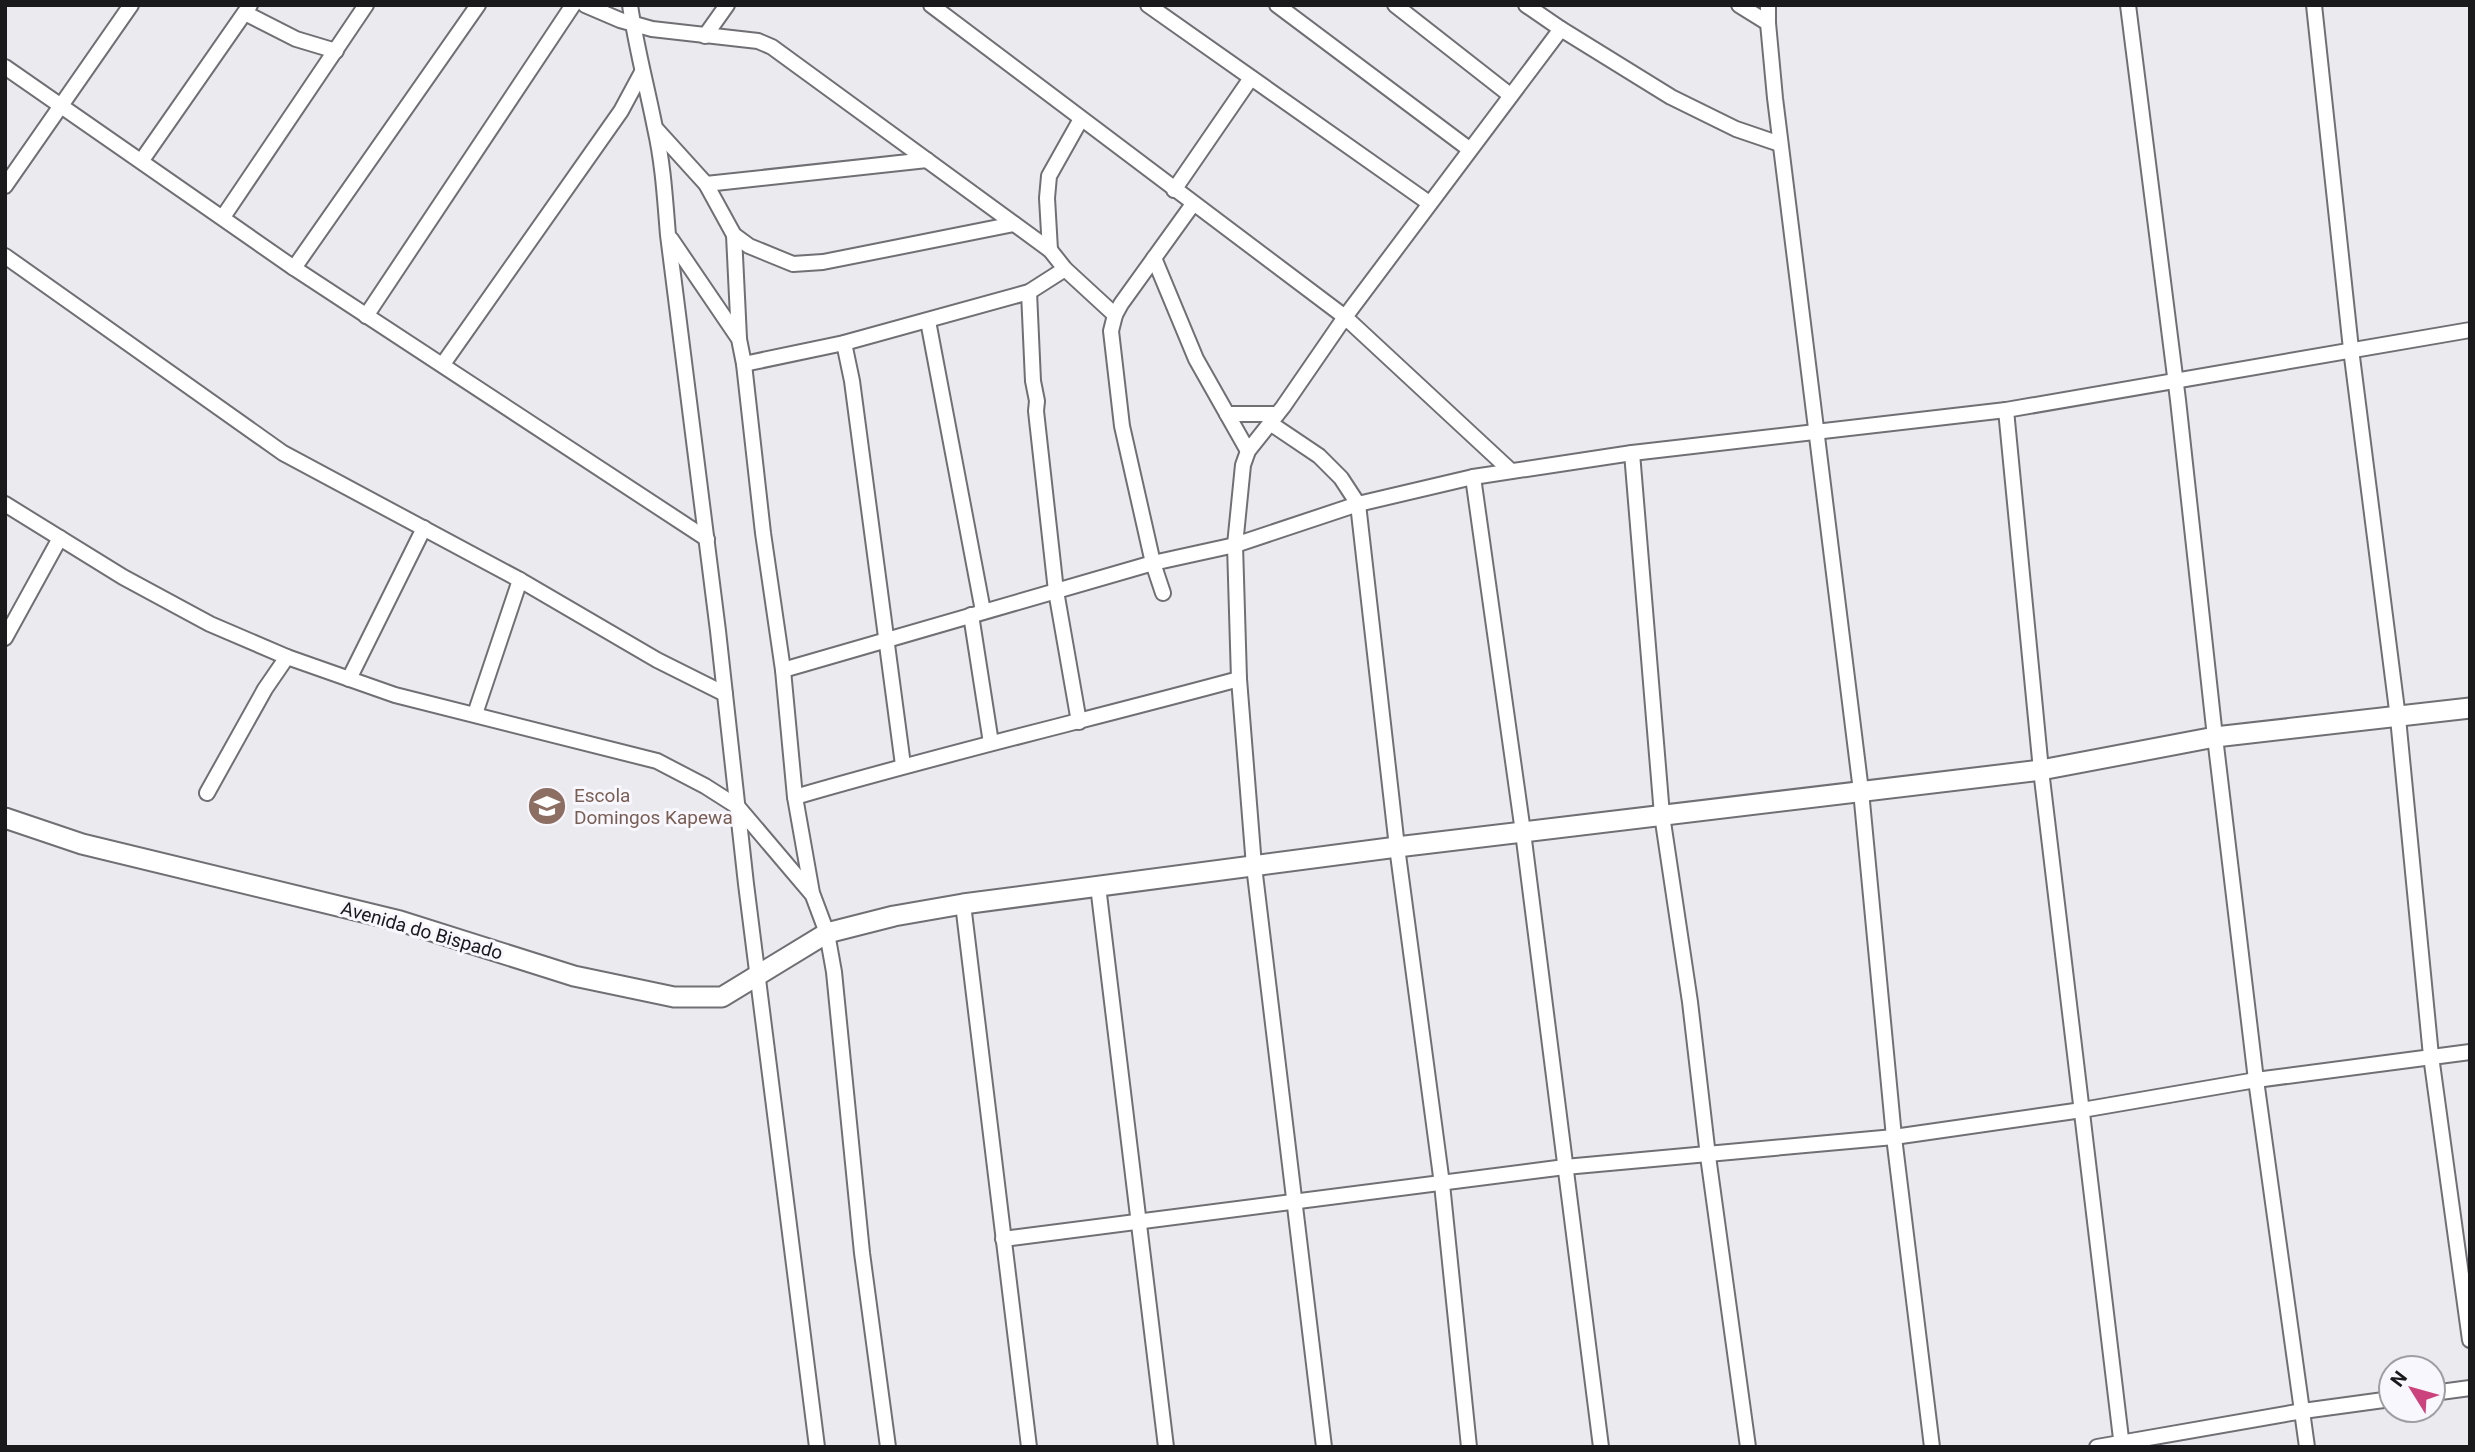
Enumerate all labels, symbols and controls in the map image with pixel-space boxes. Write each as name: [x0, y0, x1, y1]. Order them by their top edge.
place label: Escola Domingos Kapewa: [574, 784, 733, 829]
school or university icon: Escola Domingos Kapewa: [526, 785, 568, 827]
street label: Avenida do Bispado: [338, 896, 505, 965]
north arrow: [2377, 1354, 2447, 1424]
text: N: [2386, 1367, 2412, 1391]

